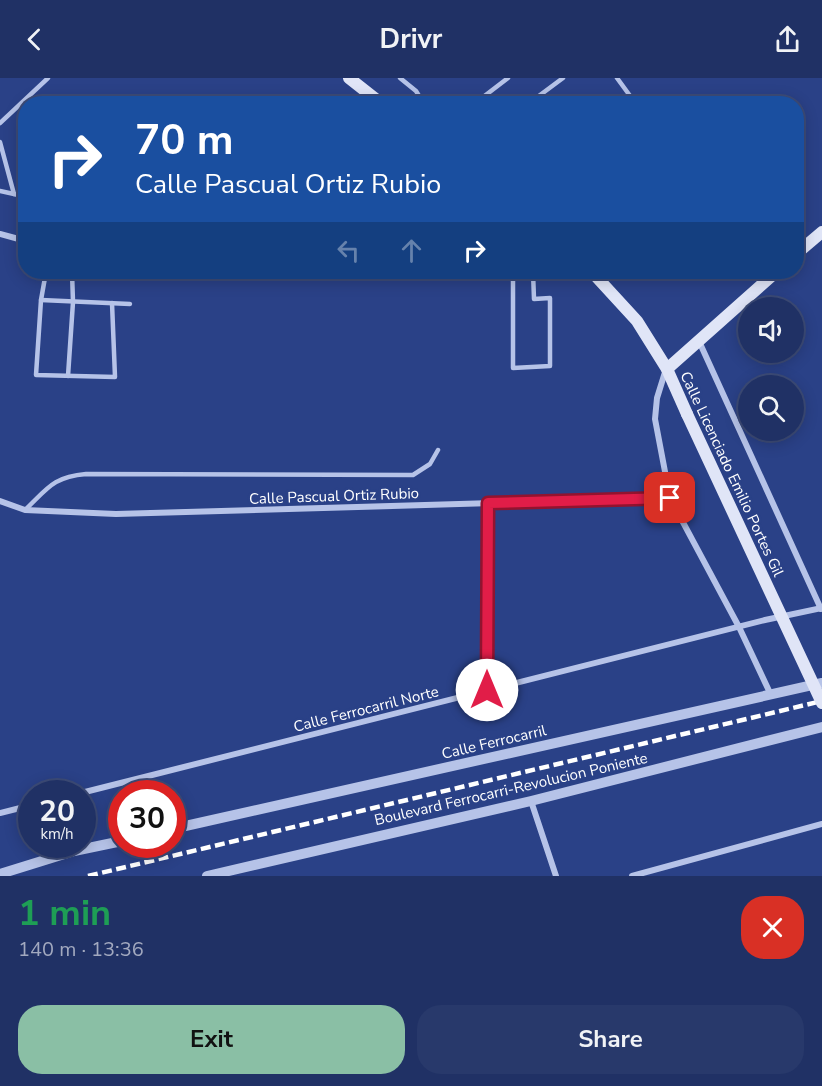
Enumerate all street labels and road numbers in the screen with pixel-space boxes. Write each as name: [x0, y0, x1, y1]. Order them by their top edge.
street label: Calle Licenciado Emilio Portes Gil: [676, 368, 789, 580]
street label: Calle Pascual Ortiz Rubio: [249, 483, 419, 509]
street label: Calle Ferrocarril Norte: [291, 681, 441, 737]
street label: Calle Ferrocarril: [440, 720, 549, 764]
street label: Boulevard Ferrocarri-Revolucion Poniente: [372, 748, 650, 830]

